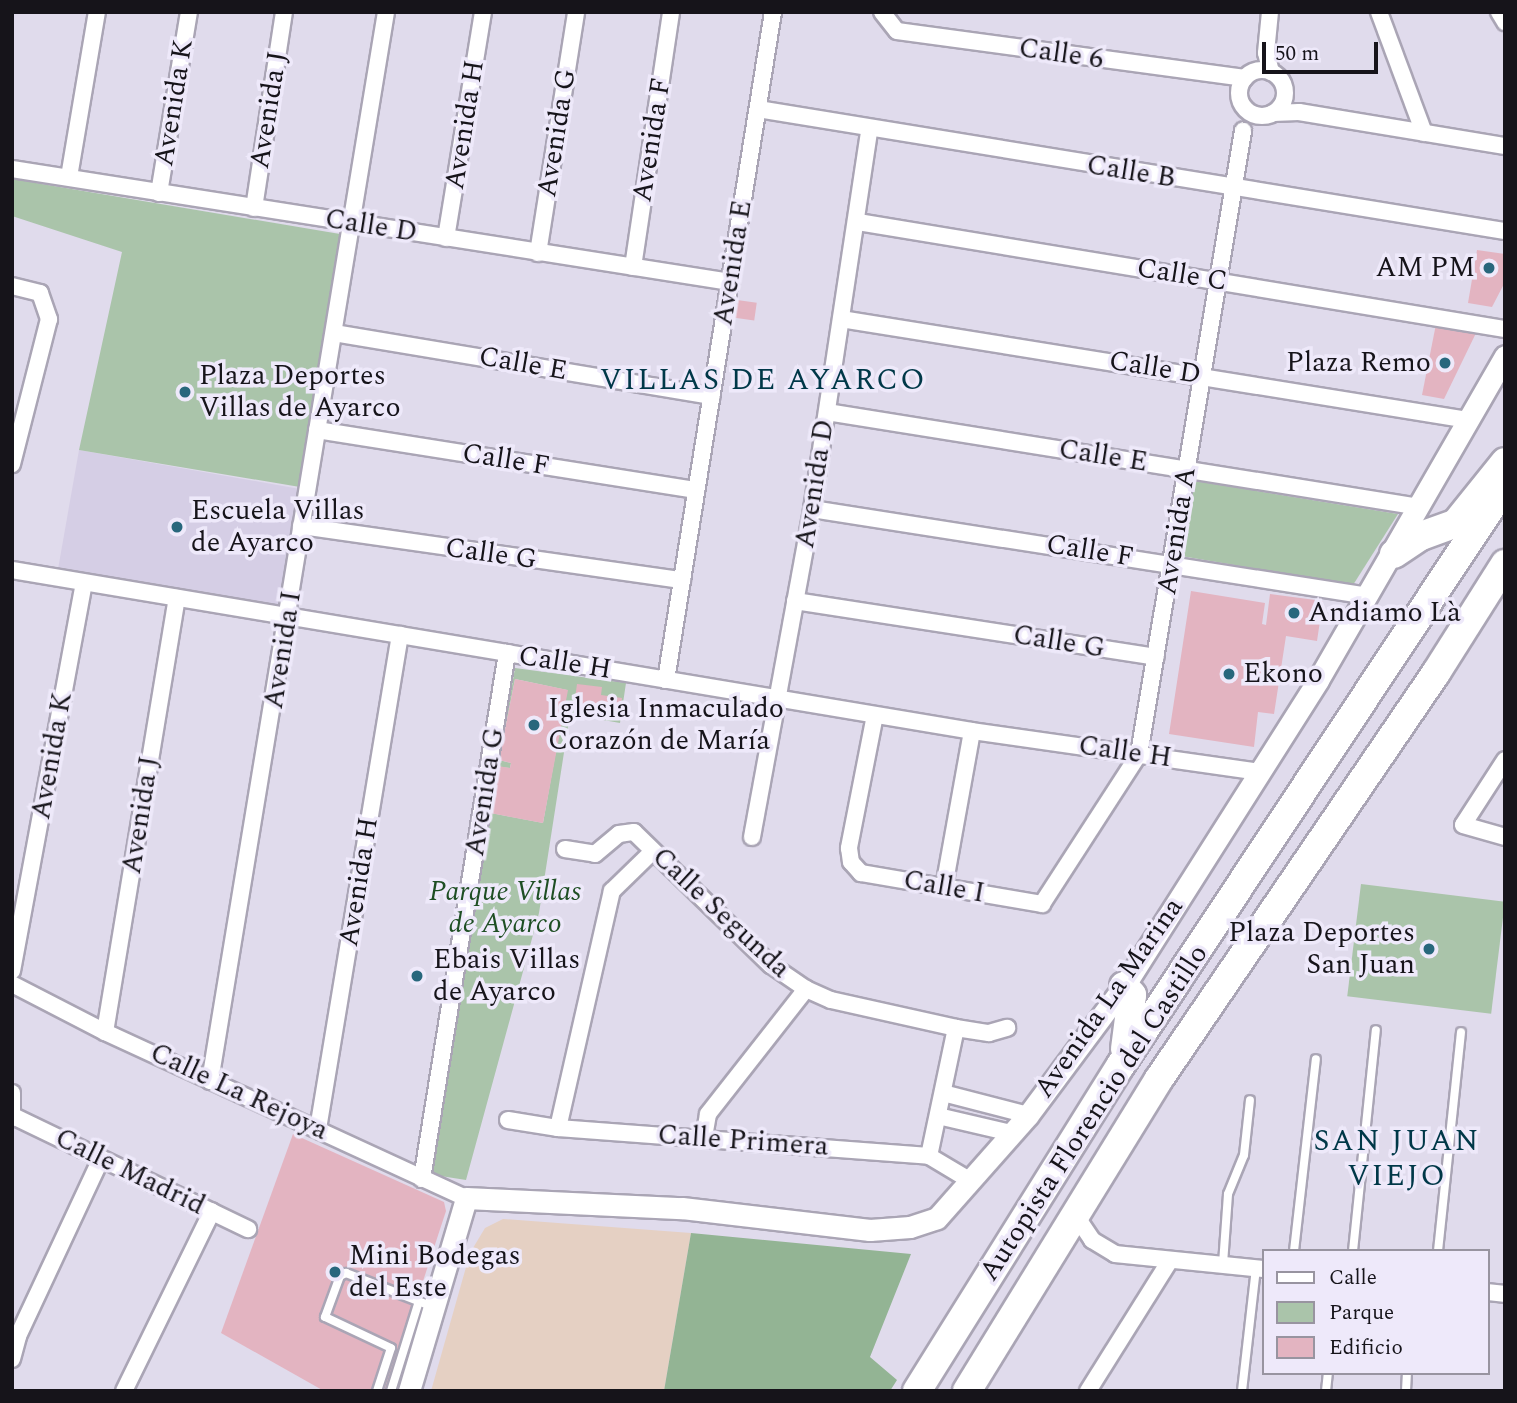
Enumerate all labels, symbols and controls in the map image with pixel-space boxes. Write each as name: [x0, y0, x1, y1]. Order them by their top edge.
scale bar: [1265, 28, 1380, 72]
street label: Calle 6: [1017, 31, 1105, 77]
street label: Avenida K: [147, 37, 201, 169]
text: 50 m: [1275, 38, 1319, 70]
street label: Avenida J: [243, 49, 295, 171]
street label: Avenida H: [438, 58, 492, 192]
street label: Avenida G: [530, 66, 584, 200]
street label: Avenida F: [626, 75, 678, 205]
street label: Calle B: [1084, 148, 1178, 196]
street label: Avenida E: [707, 198, 759, 328]
street label: Calle D: [323, 202, 419, 250]
street label: Calle C: [1134, 251, 1230, 299]
place label: AM PM: [1375, 251, 1475, 285]
marker: AM PM: [1481, 260, 1497, 276]
street label: Calle E: [476, 340, 570, 388]
street label: Calle D: [1107, 344, 1203, 392]
place label: Plaza Remo: [1286, 346, 1431, 380]
marker: Plaza Remo: [1437, 355, 1453, 371]
place label: Plaza Deportes Villas de Ayarco: [199, 359, 401, 425]
district label: VILLAS DE AYARCO: [602, 362, 924, 398]
marker: Plaza Deportes Villas de Ayarco: [177, 384, 193, 400]
street label: Avenida D: [788, 417, 842, 551]
street label: Calle E: [1056, 432, 1150, 480]
street label: Calle F: [460, 437, 552, 483]
street label: Avenida A: [1150, 465, 1204, 597]
place label: Escuela Villas de Ayarco: [191, 494, 365, 560]
marker: Escuela Villas de Ayarco: [169, 519, 185, 535]
street label: Calle F: [1044, 528, 1136, 574]
street label: Calle G: [443, 531, 539, 577]
street label: Avenida I: [257, 589, 309, 711]
place label: Andiamo Là: [1308, 596, 1461, 630]
marker: Andiamo Là: [1286, 605, 1302, 621]
street label: Calle G: [1011, 618, 1107, 666]
street label: Calle H: [516, 639, 614, 687]
place label: Ekono: [1243, 657, 1323, 691]
marker: Ekono: [1221, 666, 1237, 682]
street label: Avenida K: [24, 690, 80, 822]
place label: Iglesia Inmaculado Corazón de María: [548, 692, 784, 758]
marker: Iglesia Inmaculado Corazón de María: [526, 717, 542, 733]
street label: Avenida G: [458, 725, 512, 859]
street label: Calle H: [1076, 729, 1174, 775]
street label: Avenida J: [115, 754, 167, 876]
street label: Avenida H: [332, 815, 386, 949]
street label: Calle Segunda: [645, 841, 797, 985]
street label: Calle I: [901, 863, 987, 911]
park label: Parque Villas de Ayarco: [429, 875, 581, 941]
street label: Avenida La Marina: [1027, 891, 1191, 1105]
place label: Plaza Deportes San Juan: [1228, 916, 1415, 982]
street label: Autopista Florencio del Castillo: [973, 939, 1215, 1287]
marker: Plaza Deportes San Juan: [1421, 941, 1437, 957]
place label: Ebais Villas de Ayarco: [433, 943, 580, 1009]
marker: Ebais Villas de Ayarco: [407, 966, 427, 986]
street label: Calle La Rejoya: [145, 1036, 333, 1148]
street label: Calle Primera: [656, 1118, 830, 1164]
street label: Calle Madrid: [50, 1121, 210, 1223]
district label: SAN JUAN VIEJO: [1315, 1123, 1479, 1194]
place label: Mini Bodegas del Este: [349, 1239, 520, 1305]
legend: [1262, 1249, 1489, 1375]
text: Calle: [1329, 1262, 1377, 1294]
marker: Mini Bodegas del Este: [327, 1264, 343, 1280]
text: Parque: [1329, 1297, 1394, 1329]
text: Edificio: [1329, 1332, 1403, 1364]

